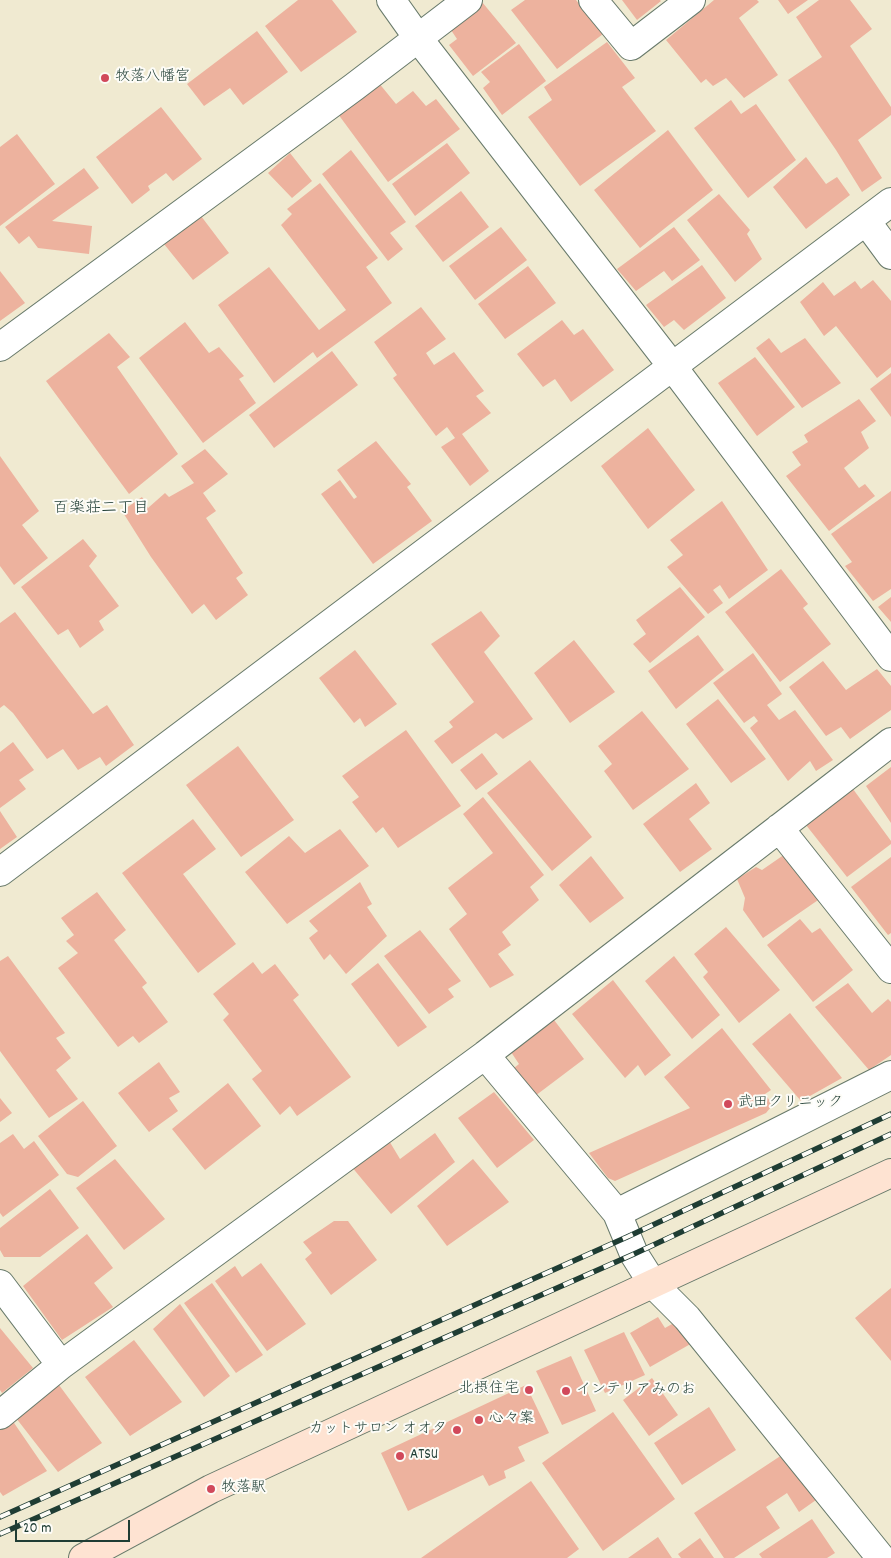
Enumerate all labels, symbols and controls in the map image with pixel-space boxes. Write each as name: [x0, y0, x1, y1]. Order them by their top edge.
place label: 牧落八幡宮: [115, 69, 190, 87]
marker: 牧落八幡宮: [99, 72, 111, 84]
district label: 百楽荘二丁目: [53, 500, 149, 520]
place label: 武田クリニック: [738, 1095, 843, 1113]
marker: 武田クリニック: [722, 1098, 734, 1110]
place label: 北摂住宅: [459, 1381, 519, 1399]
place label: インテリアみのお: [576, 1382, 696, 1400]
marker: 北摂住宅: [523, 1384, 535, 1396]
marker: インテリアみのお: [560, 1385, 572, 1397]
place label: 心々案: [489, 1411, 534, 1429]
marker: 心々案: [473, 1414, 485, 1426]
place label: カットサロン オオタ: [309, 1421, 447, 1439]
marker: カットサロン オオタ: [451, 1424, 463, 1436]
place label: ATSU: [410, 1447, 438, 1465]
marker: ATSU: [394, 1450, 406, 1462]
place label: 牧落駅: [221, 1480, 266, 1498]
marker: 牧落駅: [205, 1483, 217, 1495]
scale bar: [18, 1510, 132, 1542]
text: 20 m: [23, 1518, 51, 1540]

